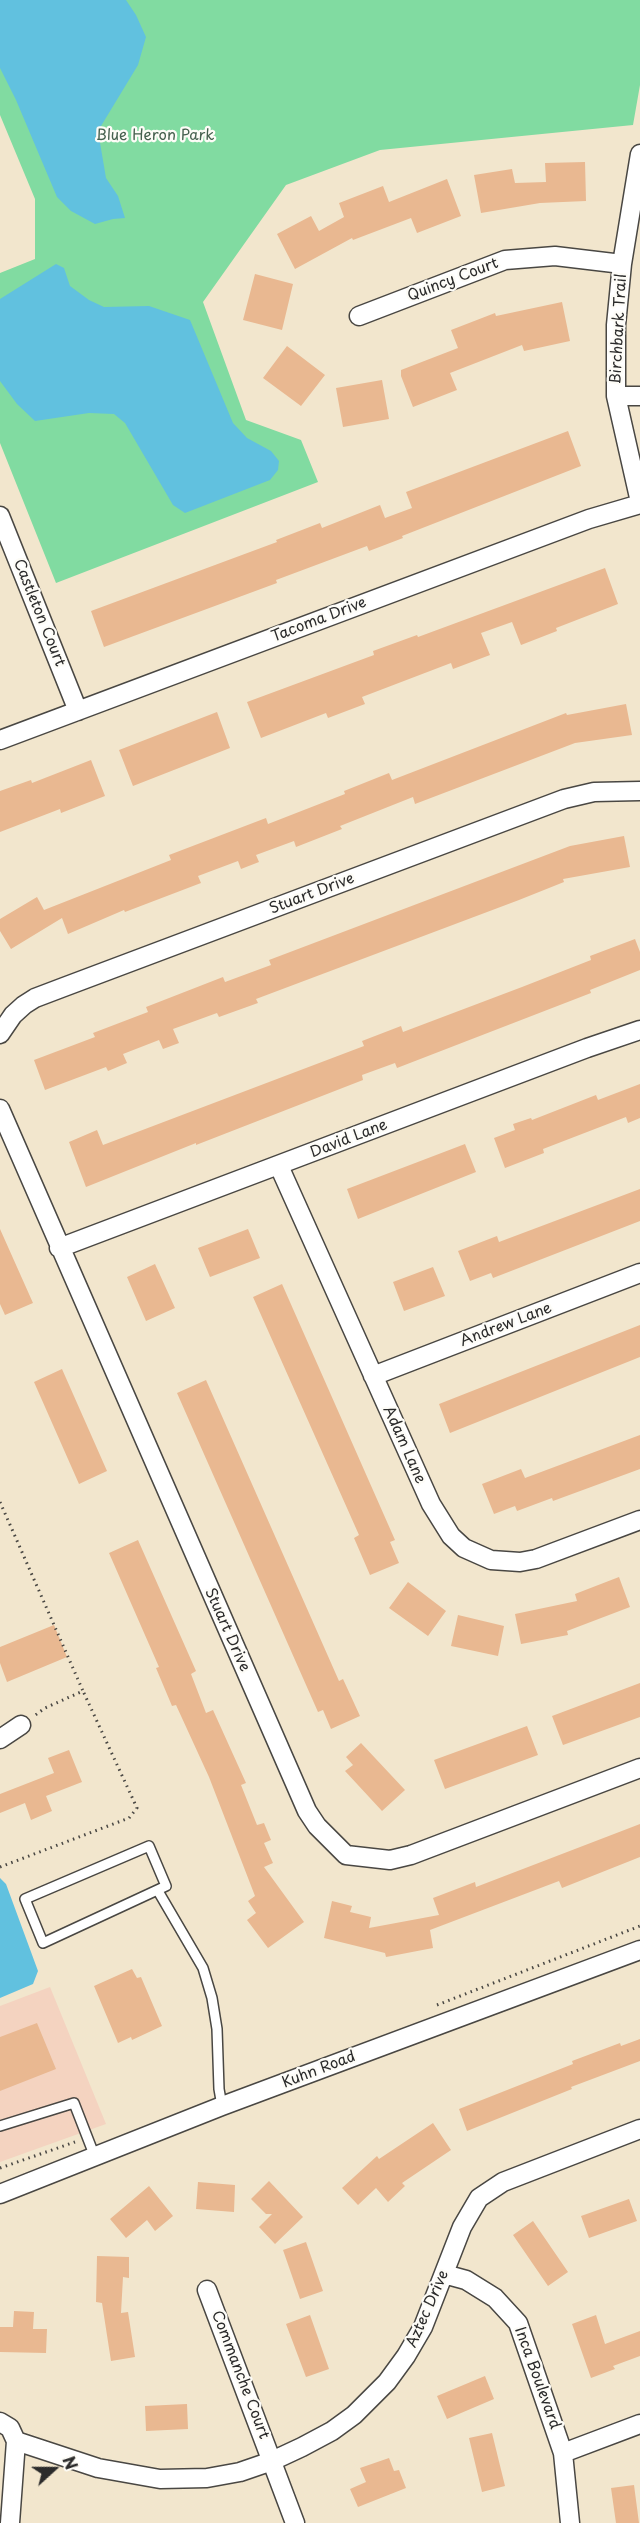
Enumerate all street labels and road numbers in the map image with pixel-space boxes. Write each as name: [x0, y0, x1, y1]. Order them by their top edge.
street label: Quincy Court: [405, 254, 501, 306]
street label: Birchbark Trail: [607, 273, 631, 385]
street label: Castleton Court: [9, 557, 69, 669]
street label: Tacoma Drive: [269, 594, 369, 646]
street label: Stuart Drive: [267, 870, 357, 918]
street label: David Lane: [308, 1116, 390, 1162]
street label: Andrew Lane: [458, 1299, 554, 1351]
street label: Adam Lane: [379, 1403, 429, 1487]
street label: Stuart Drive: [201, 1586, 253, 1674]
street label: Kuhn Road: [280, 2048, 358, 2092]
street label: Aztec Drive: [403, 2268, 453, 2350]
street label: Commanche Court: [207, 2308, 273, 2442]
street label: Inca Boulevard: [510, 2325, 564, 2431]

